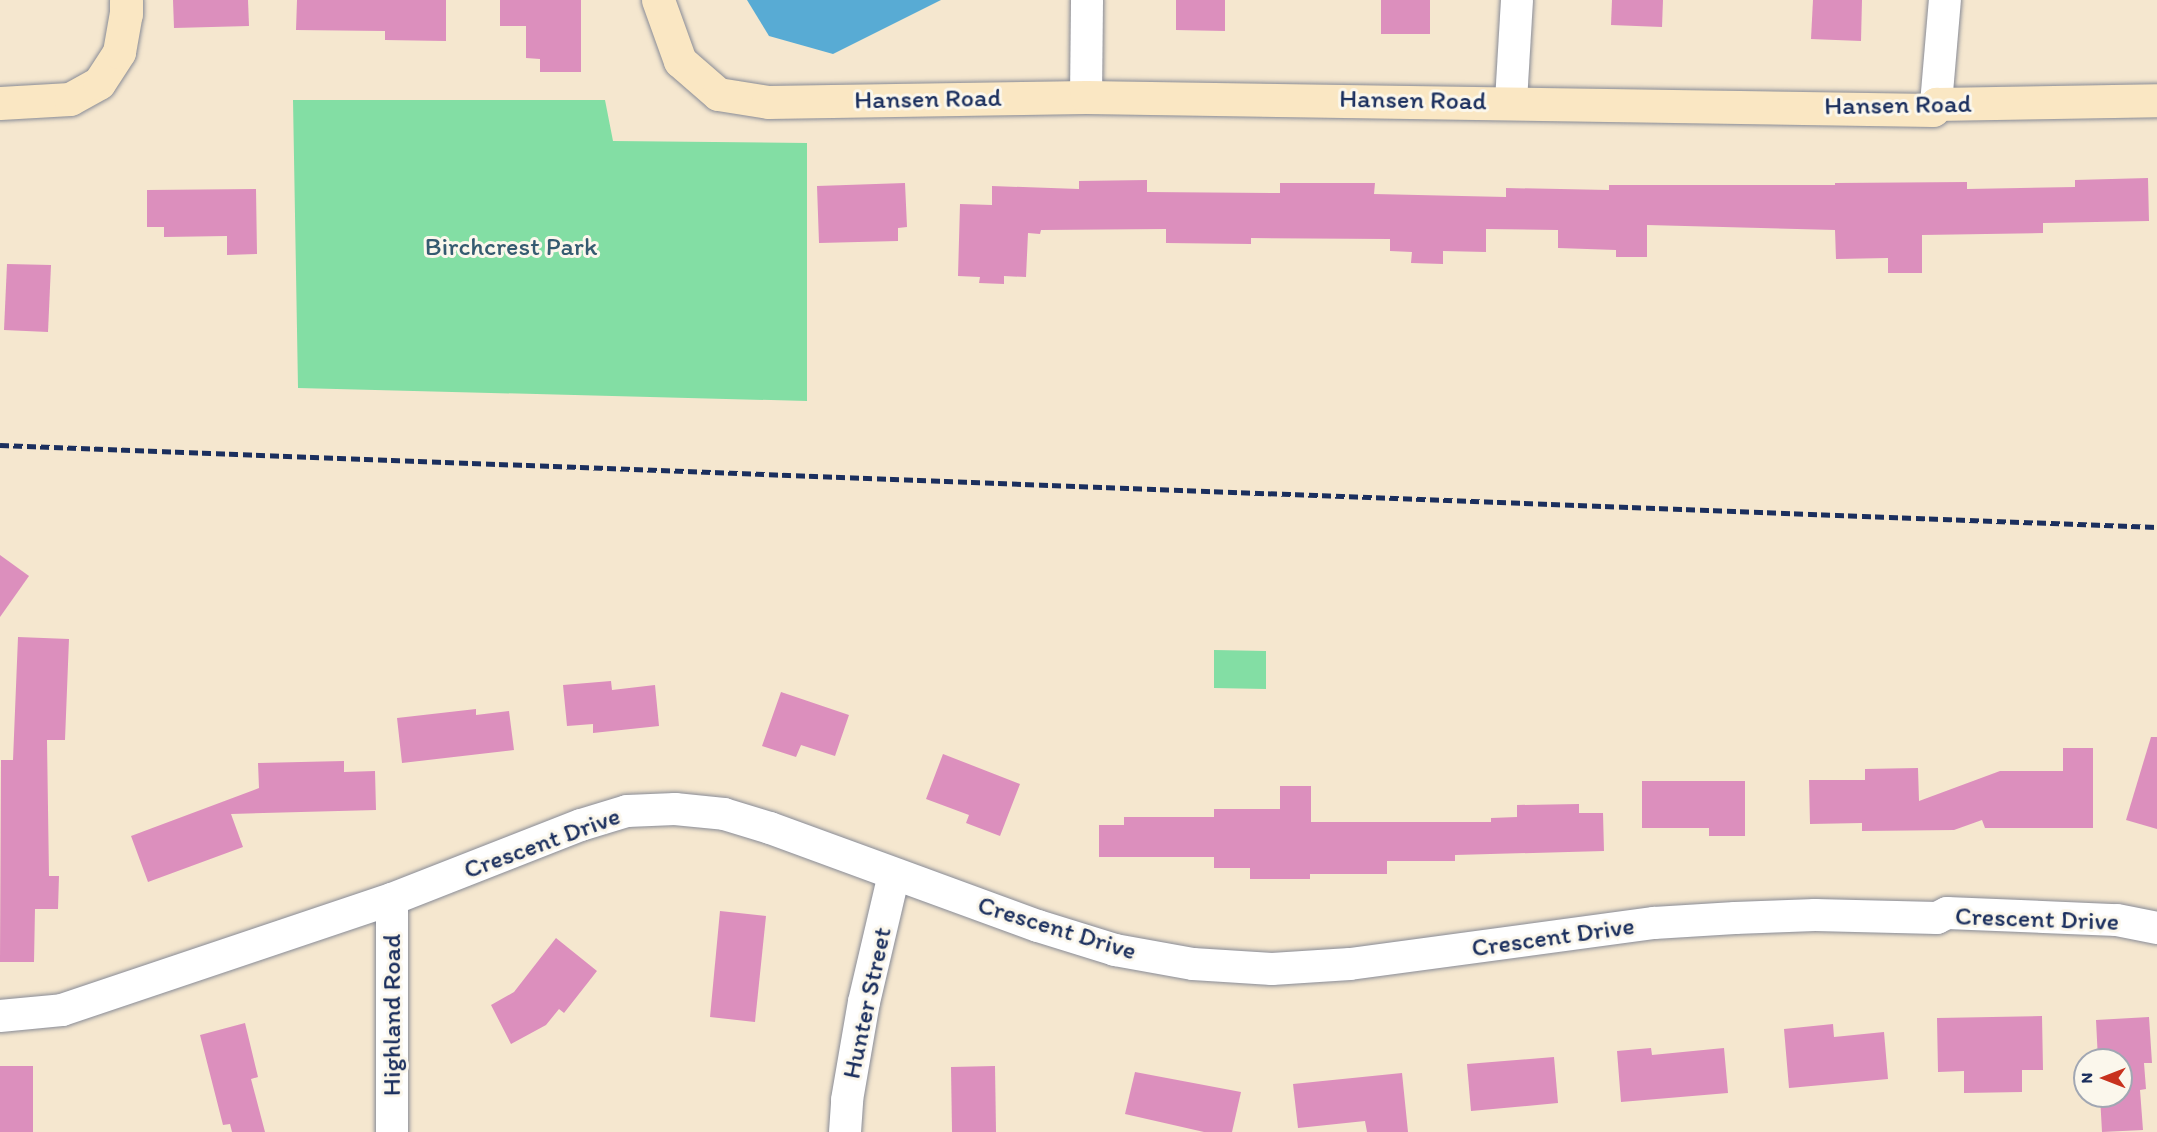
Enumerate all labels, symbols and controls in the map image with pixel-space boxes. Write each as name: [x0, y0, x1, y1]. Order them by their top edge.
street label: Hansen Road: [854, 82, 1002, 116]
street label: Hansen Road: [1339, 83, 1487, 117]
street label: Hansen Road: [1824, 88, 1972, 122]
park label: Birchcrest Park: [425, 231, 597, 263]
street label: Crescent Drive: [460, 800, 624, 886]
street label: Crescent Drive: [974, 889, 1140, 967]
street label: Crescent Drive: [1954, 901, 2120, 937]
street label: Crescent Drive: [1470, 910, 1636, 964]
street label: Hunter Street: [836, 924, 898, 1082]
street label: Highland Road: [376, 934, 408, 1096]
north arrow: [2073, 1048, 2133, 1108]
text: N: [2077, 1073, 2096, 1083]

